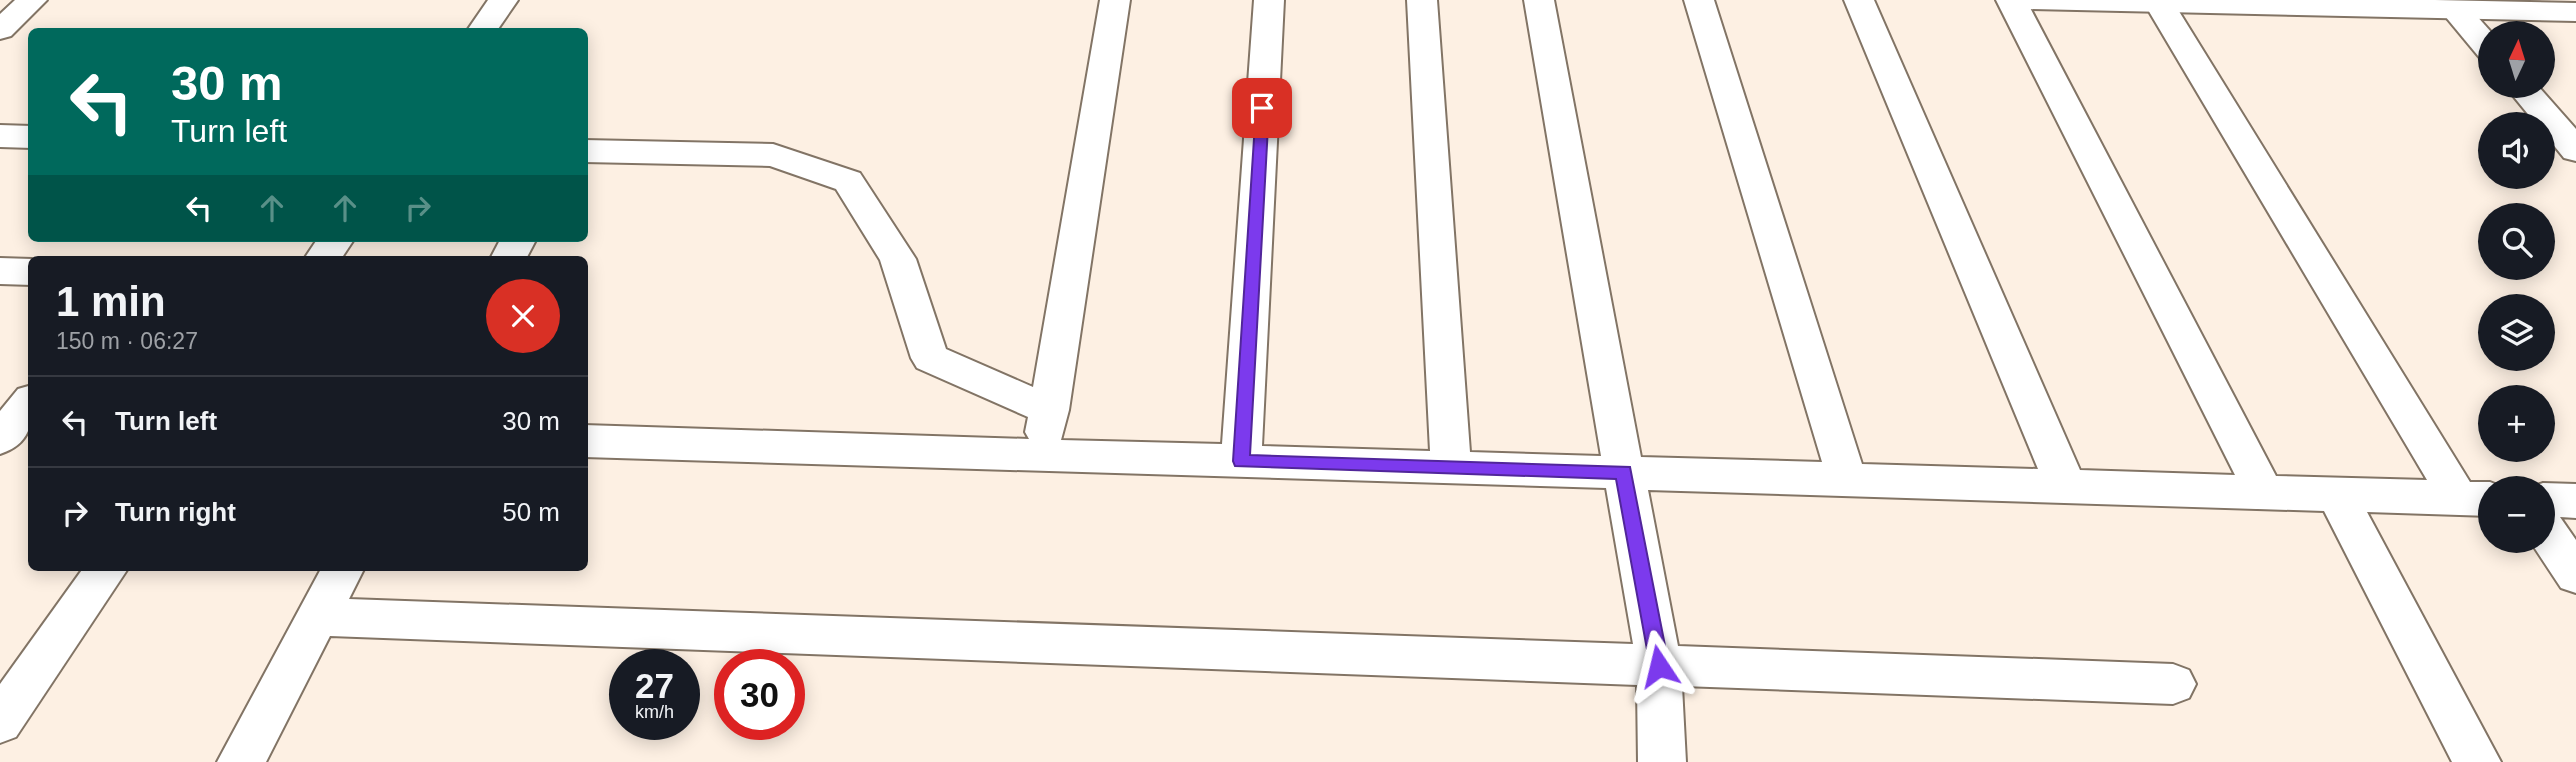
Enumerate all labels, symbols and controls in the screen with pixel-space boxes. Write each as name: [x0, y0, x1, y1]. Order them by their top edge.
north arrow: [2478, 21, 2555, 98]
map controls: [2478, 21, 2555, 553]
icon: left: [56, 56, 147, 147]
text: 30 m: [171, 56, 283, 110]
pin: [1232, 78, 1292, 138]
icon: arrive: [1243, 89, 1281, 127]
button: sound: [2478, 112, 2555, 189]
text: Turn left: [171, 113, 287, 149]
icon: left: [180, 189, 218, 227]
icon: ahead: [253, 189, 291, 227]
icon: ahead: [326, 189, 364, 227]
icon: right: [399, 189, 437, 227]
button: search: [2478, 203, 2555, 280]
text: 1 min: [56, 278, 166, 325]
button: close: [486, 279, 560, 353]
button: layers: [2478, 294, 2555, 371]
text: 150 m · 06:27: [56, 328, 198, 354]
button: +: [2478, 385, 2555, 462]
icon: left: [56, 403, 94, 441]
text: Turn left: [115, 406, 217, 436]
text: 30 m: [502, 406, 560, 436]
button: −: [2478, 476, 2555, 553]
icon: right: [56, 494, 94, 532]
text: Turn right: [115, 497, 236, 527]
text: 50 m: [502, 497, 560, 527]
position arrow: [1622, 629, 1696, 703]
speed limit sign: 30: [714, 649, 805, 740]
text: 27: [635, 666, 674, 705]
text: km/h: [635, 702, 674, 722]

